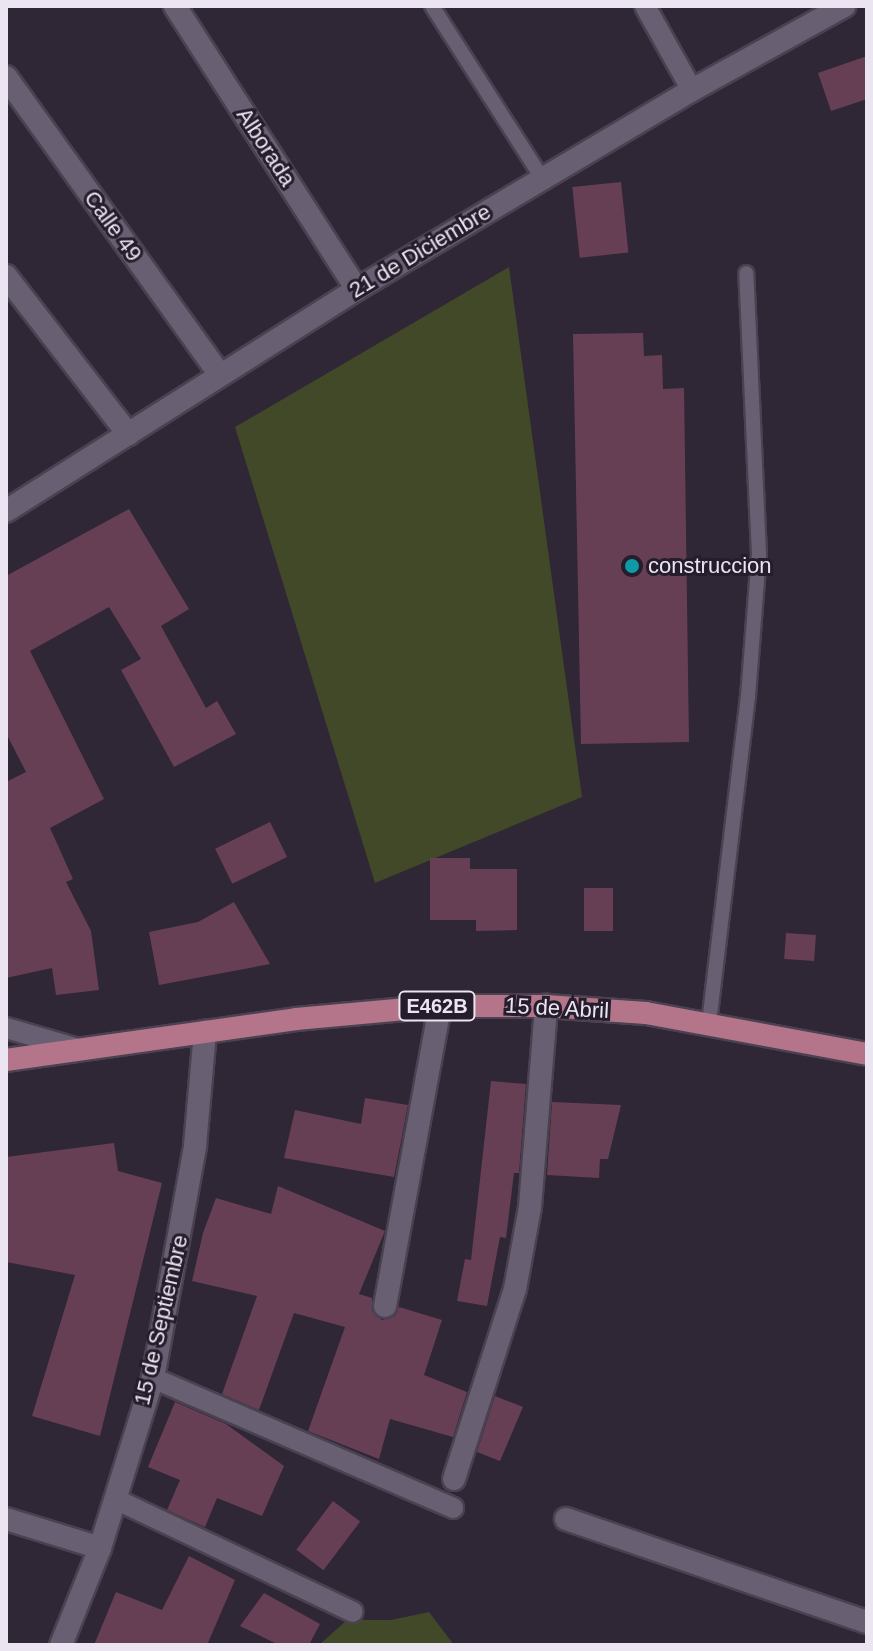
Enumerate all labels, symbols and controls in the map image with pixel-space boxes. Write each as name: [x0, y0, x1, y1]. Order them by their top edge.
street label: Alborada: [231, 103, 301, 191]
street label: Calle 49: [79, 186, 147, 266]
street label: 21 de Diciembre: [345, 198, 495, 304]
place label: construccion: [648, 553, 772, 579]
marker: construccion: [623, 557, 641, 575]
road number: E462B: [397, 990, 477, 1022]
street label: 15 de Abril: [504, 992, 610, 1024]
street label: 15 de Septiembre: [129, 1232, 193, 1408]

